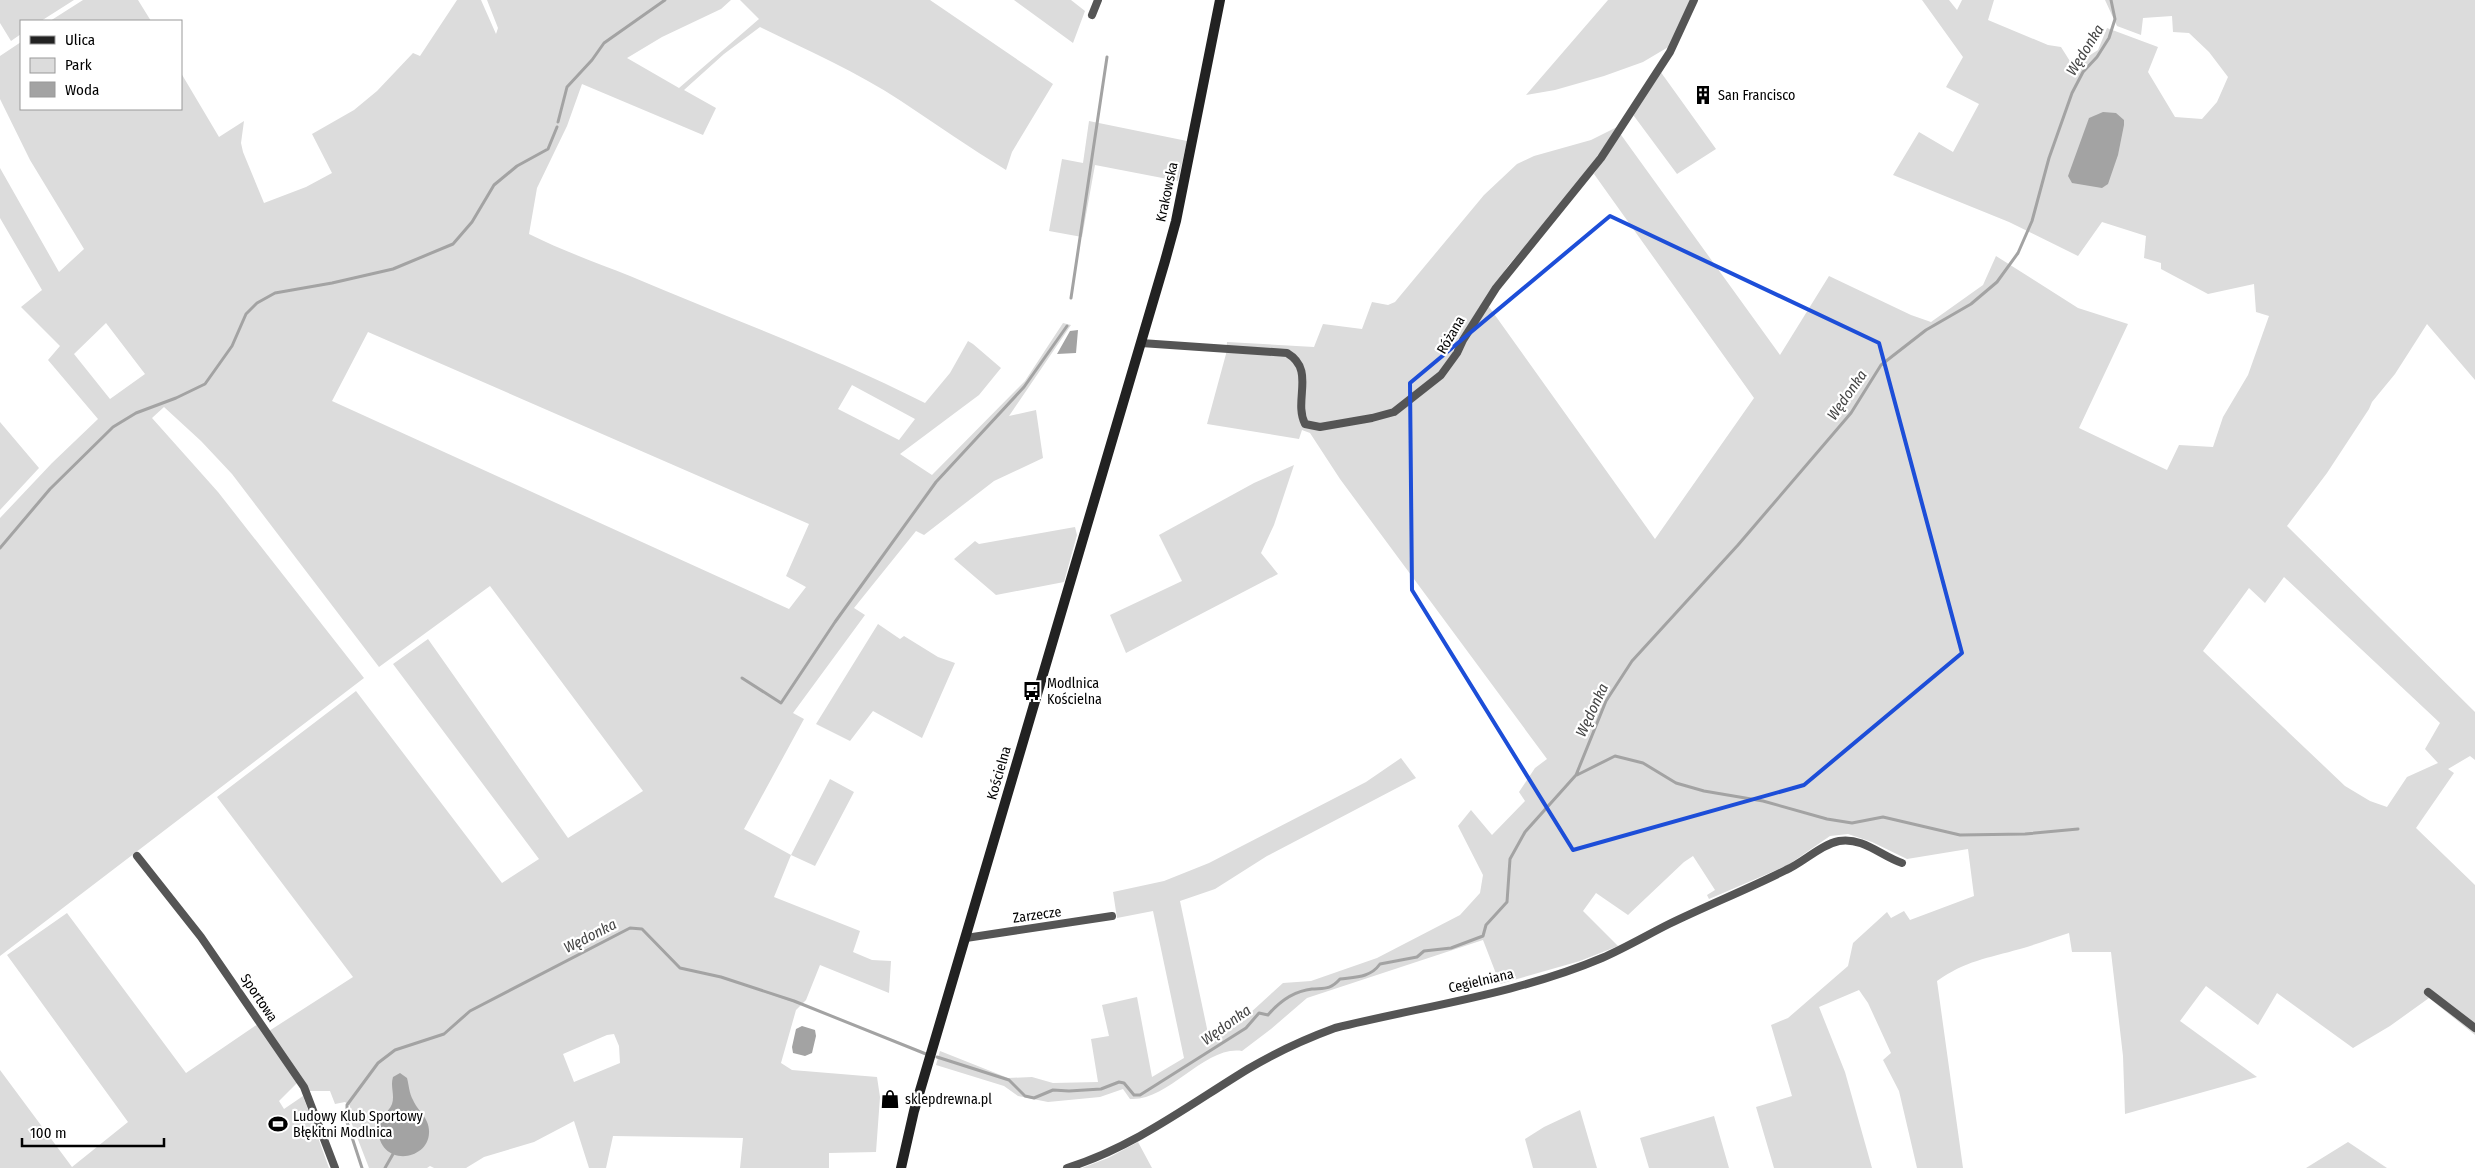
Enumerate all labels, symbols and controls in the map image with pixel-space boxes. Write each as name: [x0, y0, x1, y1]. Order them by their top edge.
legend: [20, 20, 182, 110]
water label: Wędonka: [2062, 21, 2108, 79]
text: Ulica: [65, 31, 95, 49]
text: Park: [65, 56, 92, 74]
text: Woda: [65, 81, 99, 99]
building icon: San Francisco: [1692, 84, 1714, 106]
place label: San Francisco: [1718, 87, 1795, 104]
street label: Krakowska: [1152, 160, 1182, 224]
street label: Różana: [1433, 313, 1469, 357]
water label: Wędonka: [1823, 366, 1871, 423]
place label: Modlnica Kościelna: [1047, 675, 1102, 708]
bus stop icon: Modlnica Kościelna: [1021, 680, 1043, 702]
water label: Wędonka: [1572, 680, 1612, 740]
street label: Kościelna: [983, 744, 1015, 802]
street label: Zarzecze: [1012, 903, 1062, 927]
water label: Wędonka: [561, 915, 620, 957]
street label: Cegielniana: [1447, 965, 1515, 997]
street label: Sportowa: [237, 971, 281, 1025]
water label: Wędonka: [1198, 1001, 1254, 1049]
shop icon: sklepdrewna.pl: [879, 1088, 901, 1110]
place label: sklepdrewna.pl: [905, 1091, 992, 1108]
place label: Ludowy Klub Sportowy Błękitni Modlnica: [293, 1108, 424, 1141]
sports icon: Ludowy Klub Sportowy Błękitni Modlnica: [267, 1113, 289, 1135]
scale bar: [22, 1116, 165, 1148]
text: 100 m: [30, 1124, 67, 1142]

